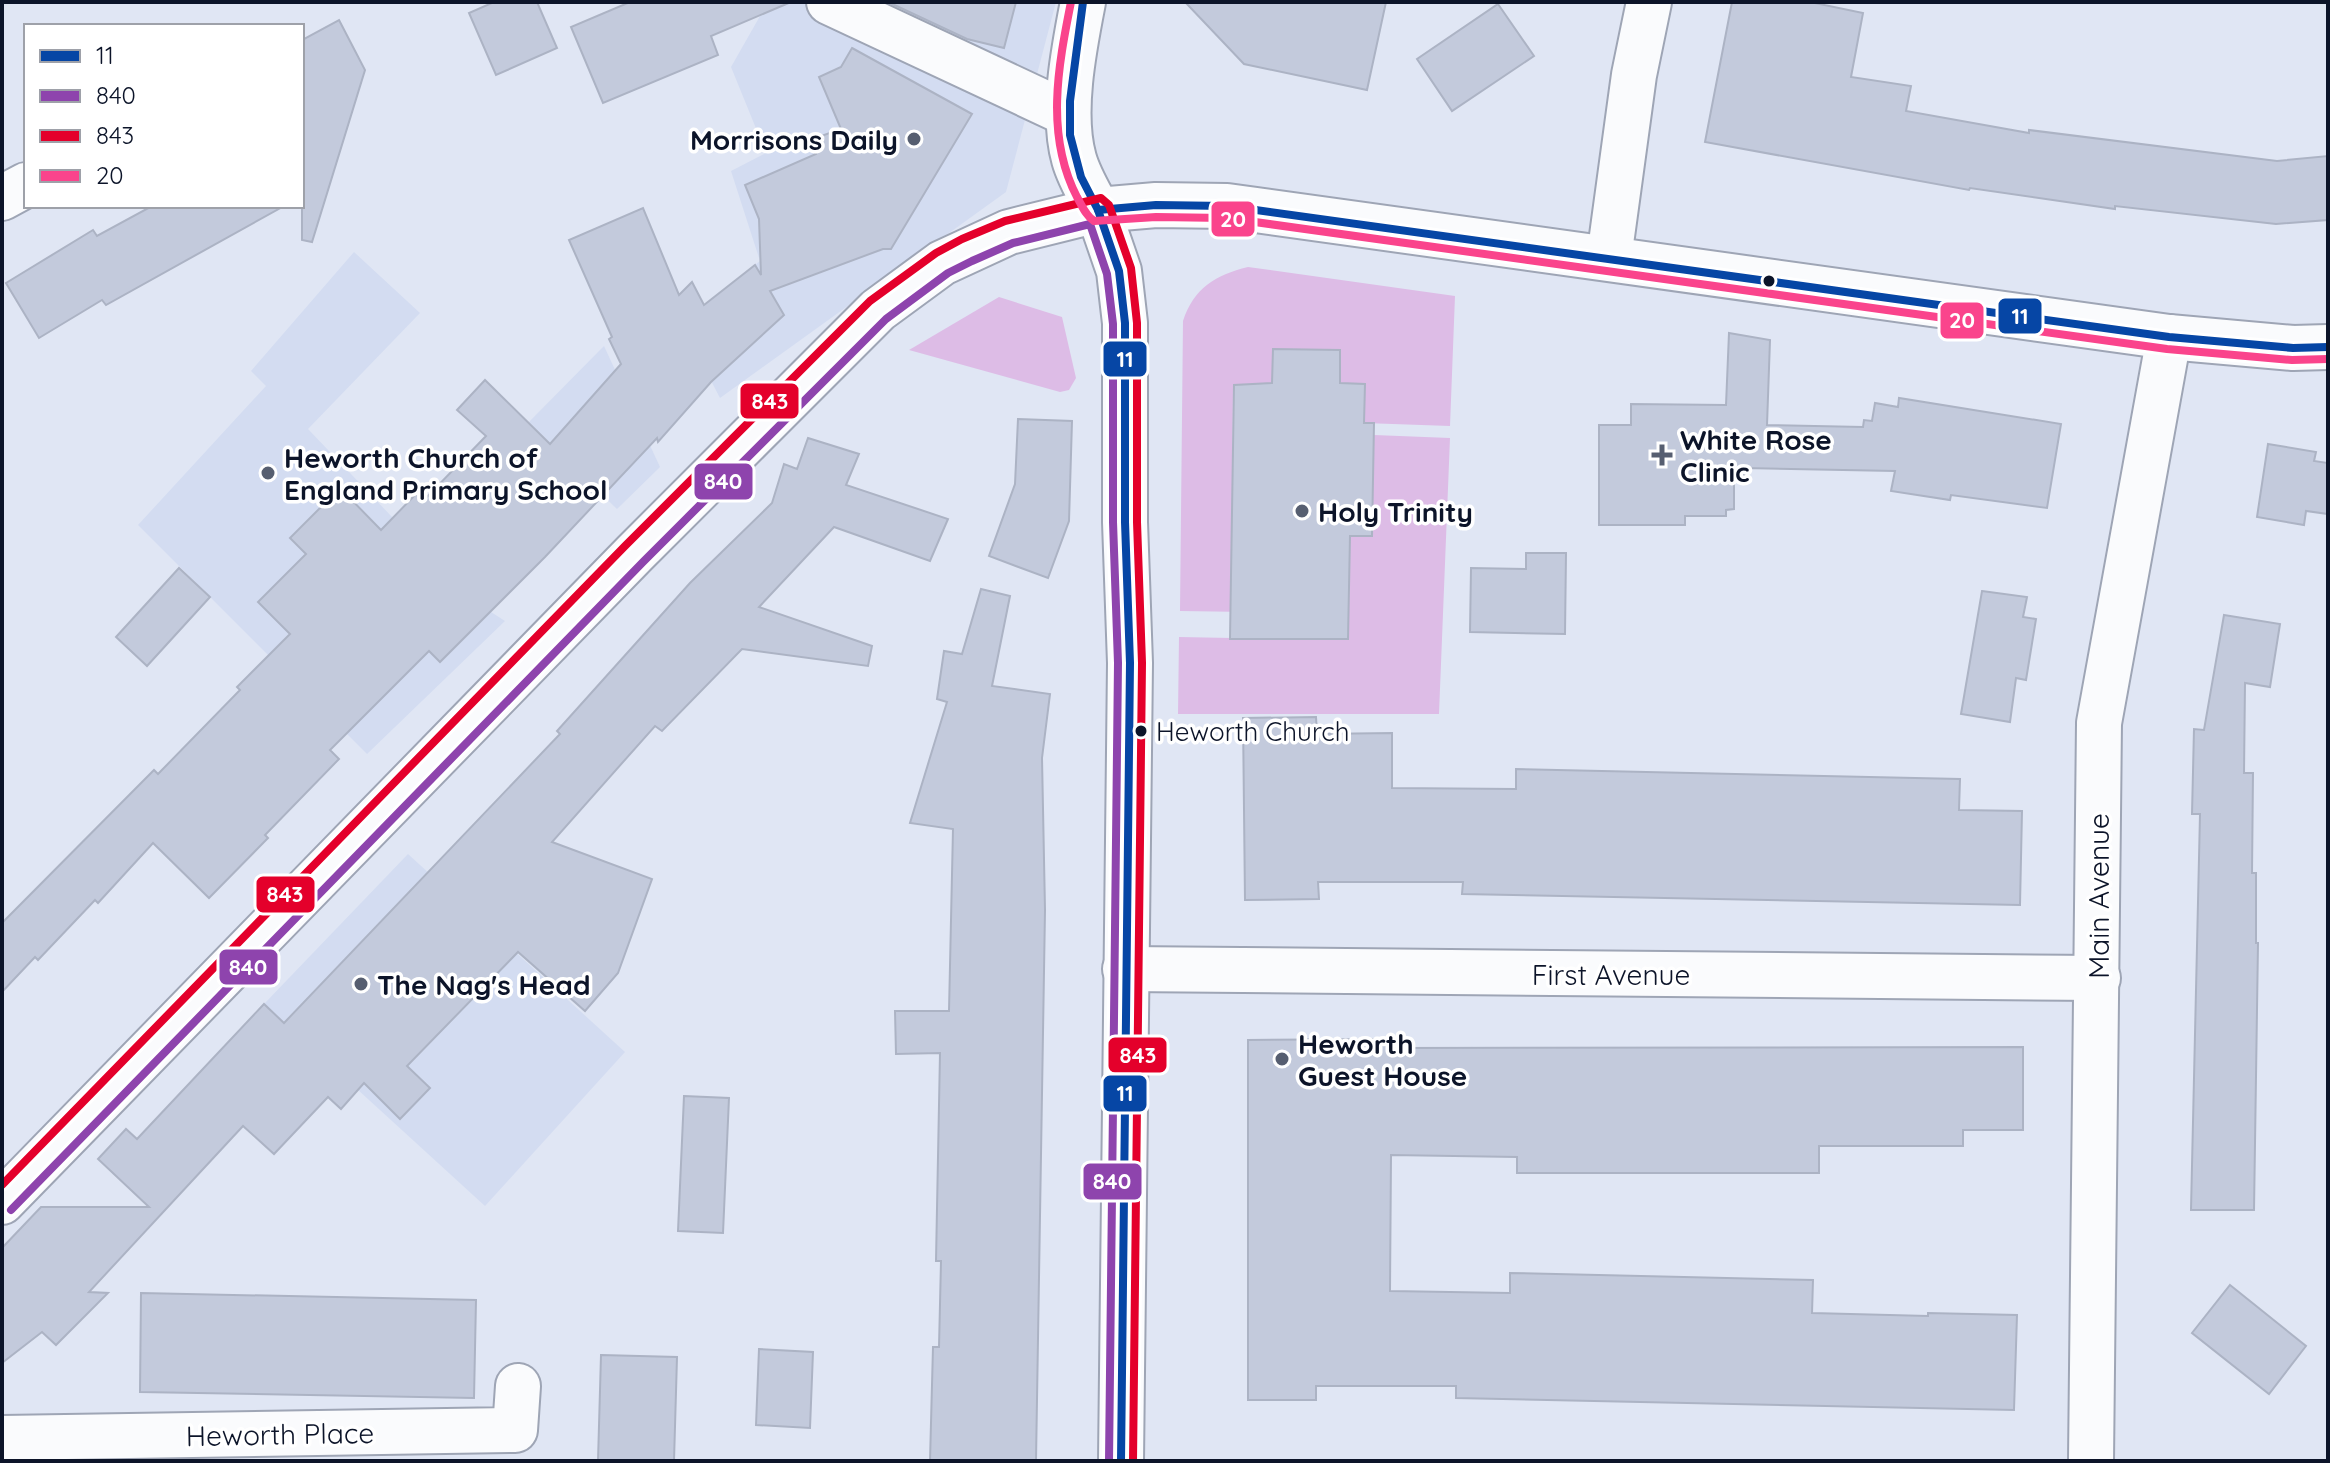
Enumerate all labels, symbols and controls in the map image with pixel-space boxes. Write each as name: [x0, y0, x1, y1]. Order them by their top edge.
legend: [24, 24, 304, 208]
text: 11: [96, 40, 114, 70]
text: 840: [96, 80, 136, 110]
text: 843: [96, 120, 134, 150]
place label: Morrisons Daily: [690, 122, 898, 157]
marker: Morrisons Daily: [905, 130, 923, 148]
text: 20: [96, 160, 124, 190]
line badge: 20: [1210, 200, 1256, 238]
text: 20: [1220, 205, 1246, 233]
unlabelled marker: [1761, 273, 1777, 289]
line badge: 11: [1997, 297, 2043, 335]
line badge: 20: [1939, 301, 1985, 340]
text: 11: [2011, 302, 2029, 330]
text: 20: [1949, 306, 1975, 334]
line badge: 11: [1102, 340, 1148, 378]
text: 11: [1116, 345, 1134, 373]
line badge: 843: [739, 382, 800, 420]
text: 843: [752, 387, 788, 415]
place label: White Rose Clinic: [1680, 422, 1832, 489]
place label: Heworth Church of England Primary School: [284, 440, 608, 507]
marker: White Rose Clinic: [1651, 444, 1673, 466]
line badge: 840: [693, 462, 754, 501]
marker: Heworth Church of England Primary School: [259, 464, 277, 482]
text: 840: [704, 467, 742, 495]
place label: Holy Trinity: [1318, 494, 1473, 529]
marker: Holy Trinity: [1293, 502, 1311, 520]
place label: Heworth Church: [1156, 715, 1350, 748]
marker: Heworth Church: [1133, 723, 1149, 739]
street label: Main Avenue: [2081, 813, 2116, 979]
line badge: 843: [255, 875, 316, 914]
text: 843: [267, 880, 303, 908]
line badge: 840: [218, 948, 279, 986]
text: 840: [229, 953, 267, 981]
street label: First Avenue: [1532, 957, 1690, 992]
place label: The Nag's Head: [377, 967, 591, 1002]
marker: The Nag's Head: [352, 975, 370, 993]
place label: Heworth Guest House: [1298, 1026, 1467, 1093]
line badge: 843: [1107, 1036, 1168, 1074]
text: 843: [1120, 1041, 1156, 1069]
marker: Heworth Guest House: [1273, 1050, 1291, 1068]
line badge: 11: [1102, 1074, 1148, 1113]
text: 11: [1116, 1079, 1134, 1107]
line badge: 840: [1082, 1162, 1143, 1201]
text: 840: [1093, 1167, 1131, 1195]
street label: Heworth Place: [186, 1415, 374, 1453]

